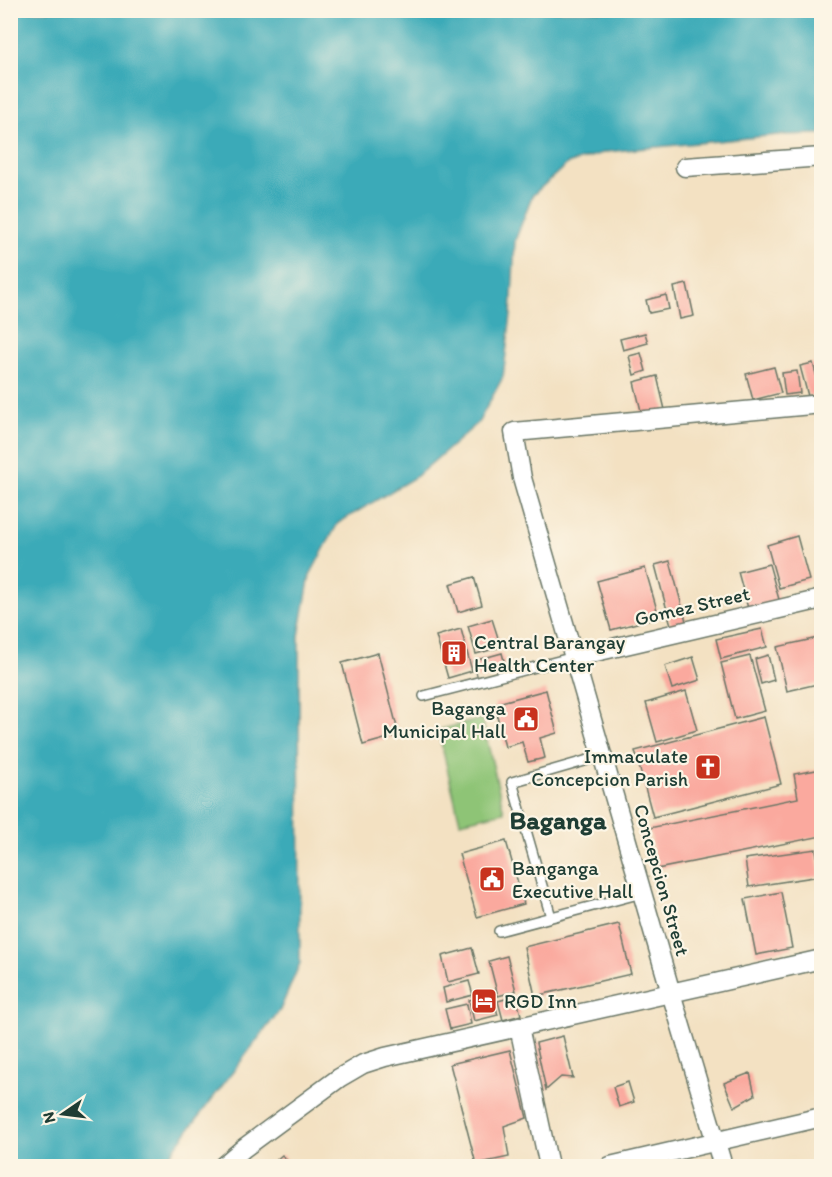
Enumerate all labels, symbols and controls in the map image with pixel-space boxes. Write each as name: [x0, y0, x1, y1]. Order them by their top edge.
street label: Gomez Street: [632, 581, 752, 631]
place label: Central Barangay Health Center: [474, 630, 626, 677]
building icon: Central Barangay Health Center: [439, 638, 469, 668]
place label: Baganga Municipal Hall: [382, 696, 507, 743]
public building icon: Baganga Municipal Hall: [511, 704, 541, 734]
place label: Immaculate Concepcion Parish: [531, 744, 688, 791]
church icon: Immaculate Concepcion Parish: [693, 752, 723, 782]
street label: Concepcion Street: [629, 801, 695, 959]
district label: Baganga: [509, 804, 607, 836]
place label: Banganga Executive Hall: [512, 856, 633, 903]
public building icon: Banganga Executive Hall: [477, 864, 507, 894]
hotel icon: RGD Inn: [469, 986, 499, 1016]
place label: RGD Inn: [504, 989, 577, 1013]
north arrow: [33, 1084, 93, 1144]
text: N: [38, 1110, 59, 1125]

